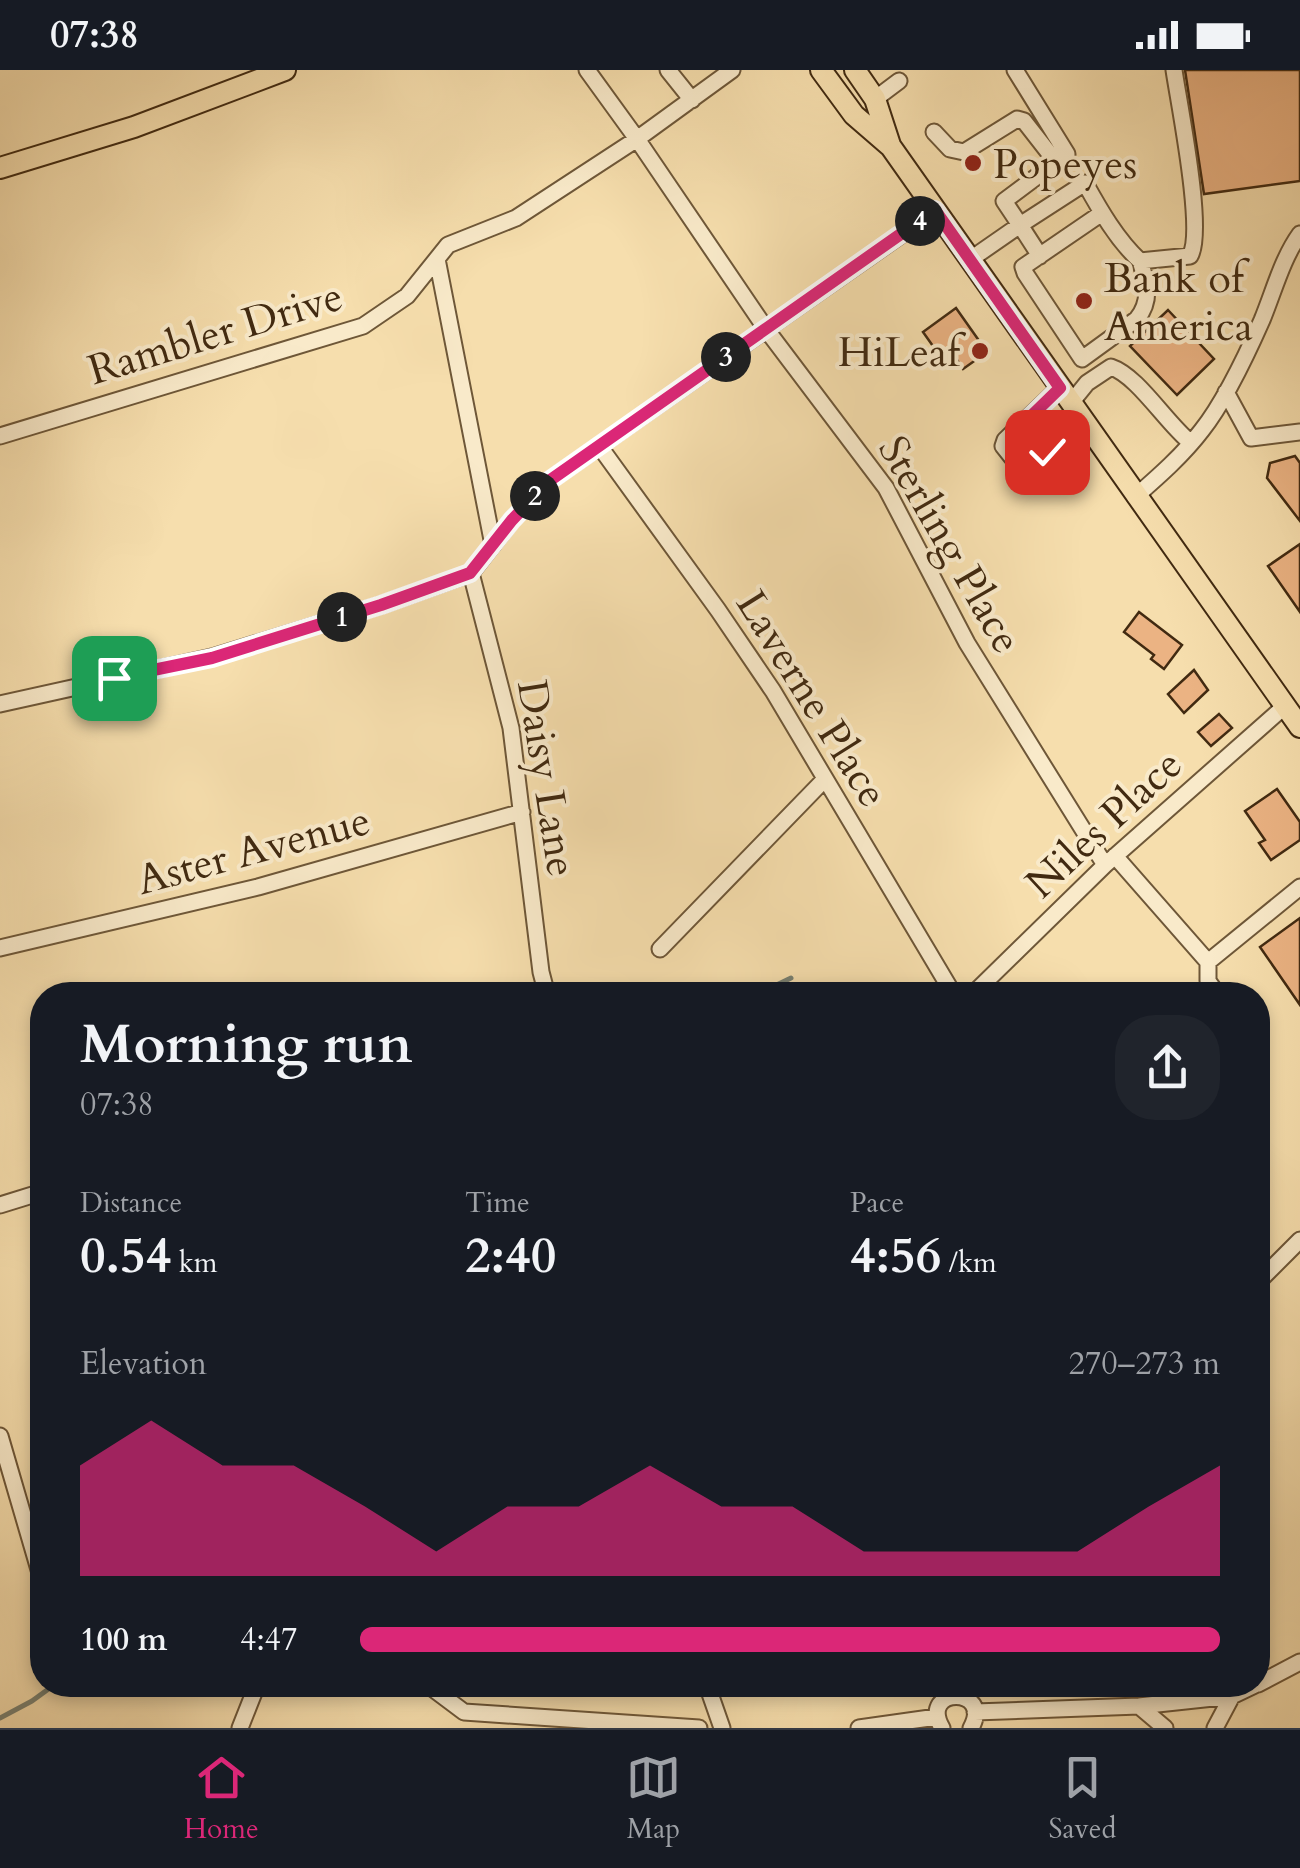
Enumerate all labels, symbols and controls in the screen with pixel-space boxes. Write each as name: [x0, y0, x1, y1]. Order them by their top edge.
text: 07:38: [50, 9, 139, 61]
place label: Popeyes: [993, 136, 1137, 193]
marker: Popeyes: [962, 152, 984, 174]
pin: 4: [895, 196, 945, 246]
text: 4: [913, 202, 927, 240]
place label: Bank of America: [1104, 250, 1253, 355]
street label: Rambler Drive: [81, 268, 350, 399]
marker: Bank of America: [1073, 290, 1095, 312]
place label: HiLeaf: [838, 324, 966, 381]
pin: 3: [701, 332, 751, 382]
text: 3: [719, 338, 733, 376]
marker: HiLeaf: [969, 340, 991, 362]
pin: [1005, 410, 1090, 495]
icon: check: [1020, 425, 1075, 480]
street label: Sterling Place: [865, 426, 1035, 664]
pin: 2: [510, 471, 560, 521]
text: 2: [528, 477, 542, 515]
street label: Laverne Place: [723, 580, 901, 818]
pin: 1: [317, 592, 367, 642]
text: 1: [335, 598, 349, 636]
pin: [72, 636, 157, 721]
icon: arrive: [87, 651, 142, 706]
street label: Daisy Lane: [503, 676, 590, 881]
street label: Niles Place: [1013, 737, 1195, 911]
street label: Aster Avenue: [131, 792, 376, 909]
text: Morning run: [80, 1008, 413, 1082]
button: share: [1115, 1015, 1220, 1120]
text: 07:38: [80, 1083, 154, 1127]
text: Distance: [80, 1184, 182, 1222]
text: Time: [465, 1184, 530, 1222]
text: Pace: [850, 1184, 904, 1222]
text: 0.54: [80, 1222, 171, 1290]
text: 2:40: [465, 1222, 556, 1290]
text: 4:56: [850, 1222, 941, 1290]
text: km: [171, 1244, 218, 1282]
text: /km: [941, 1244, 997, 1282]
text: Elevation: [80, 1342, 207, 1386]
text: 270–273 m: [1068, 1342, 1220, 1386]
text: 100 m: [80, 1618, 167, 1662]
text: 4:47: [240, 1618, 297, 1662]
tab: Home: [184, 1750, 259, 1848]
tab: Map: [626, 1750, 681, 1848]
tab: Saved: [1048, 1750, 1116, 1848]

